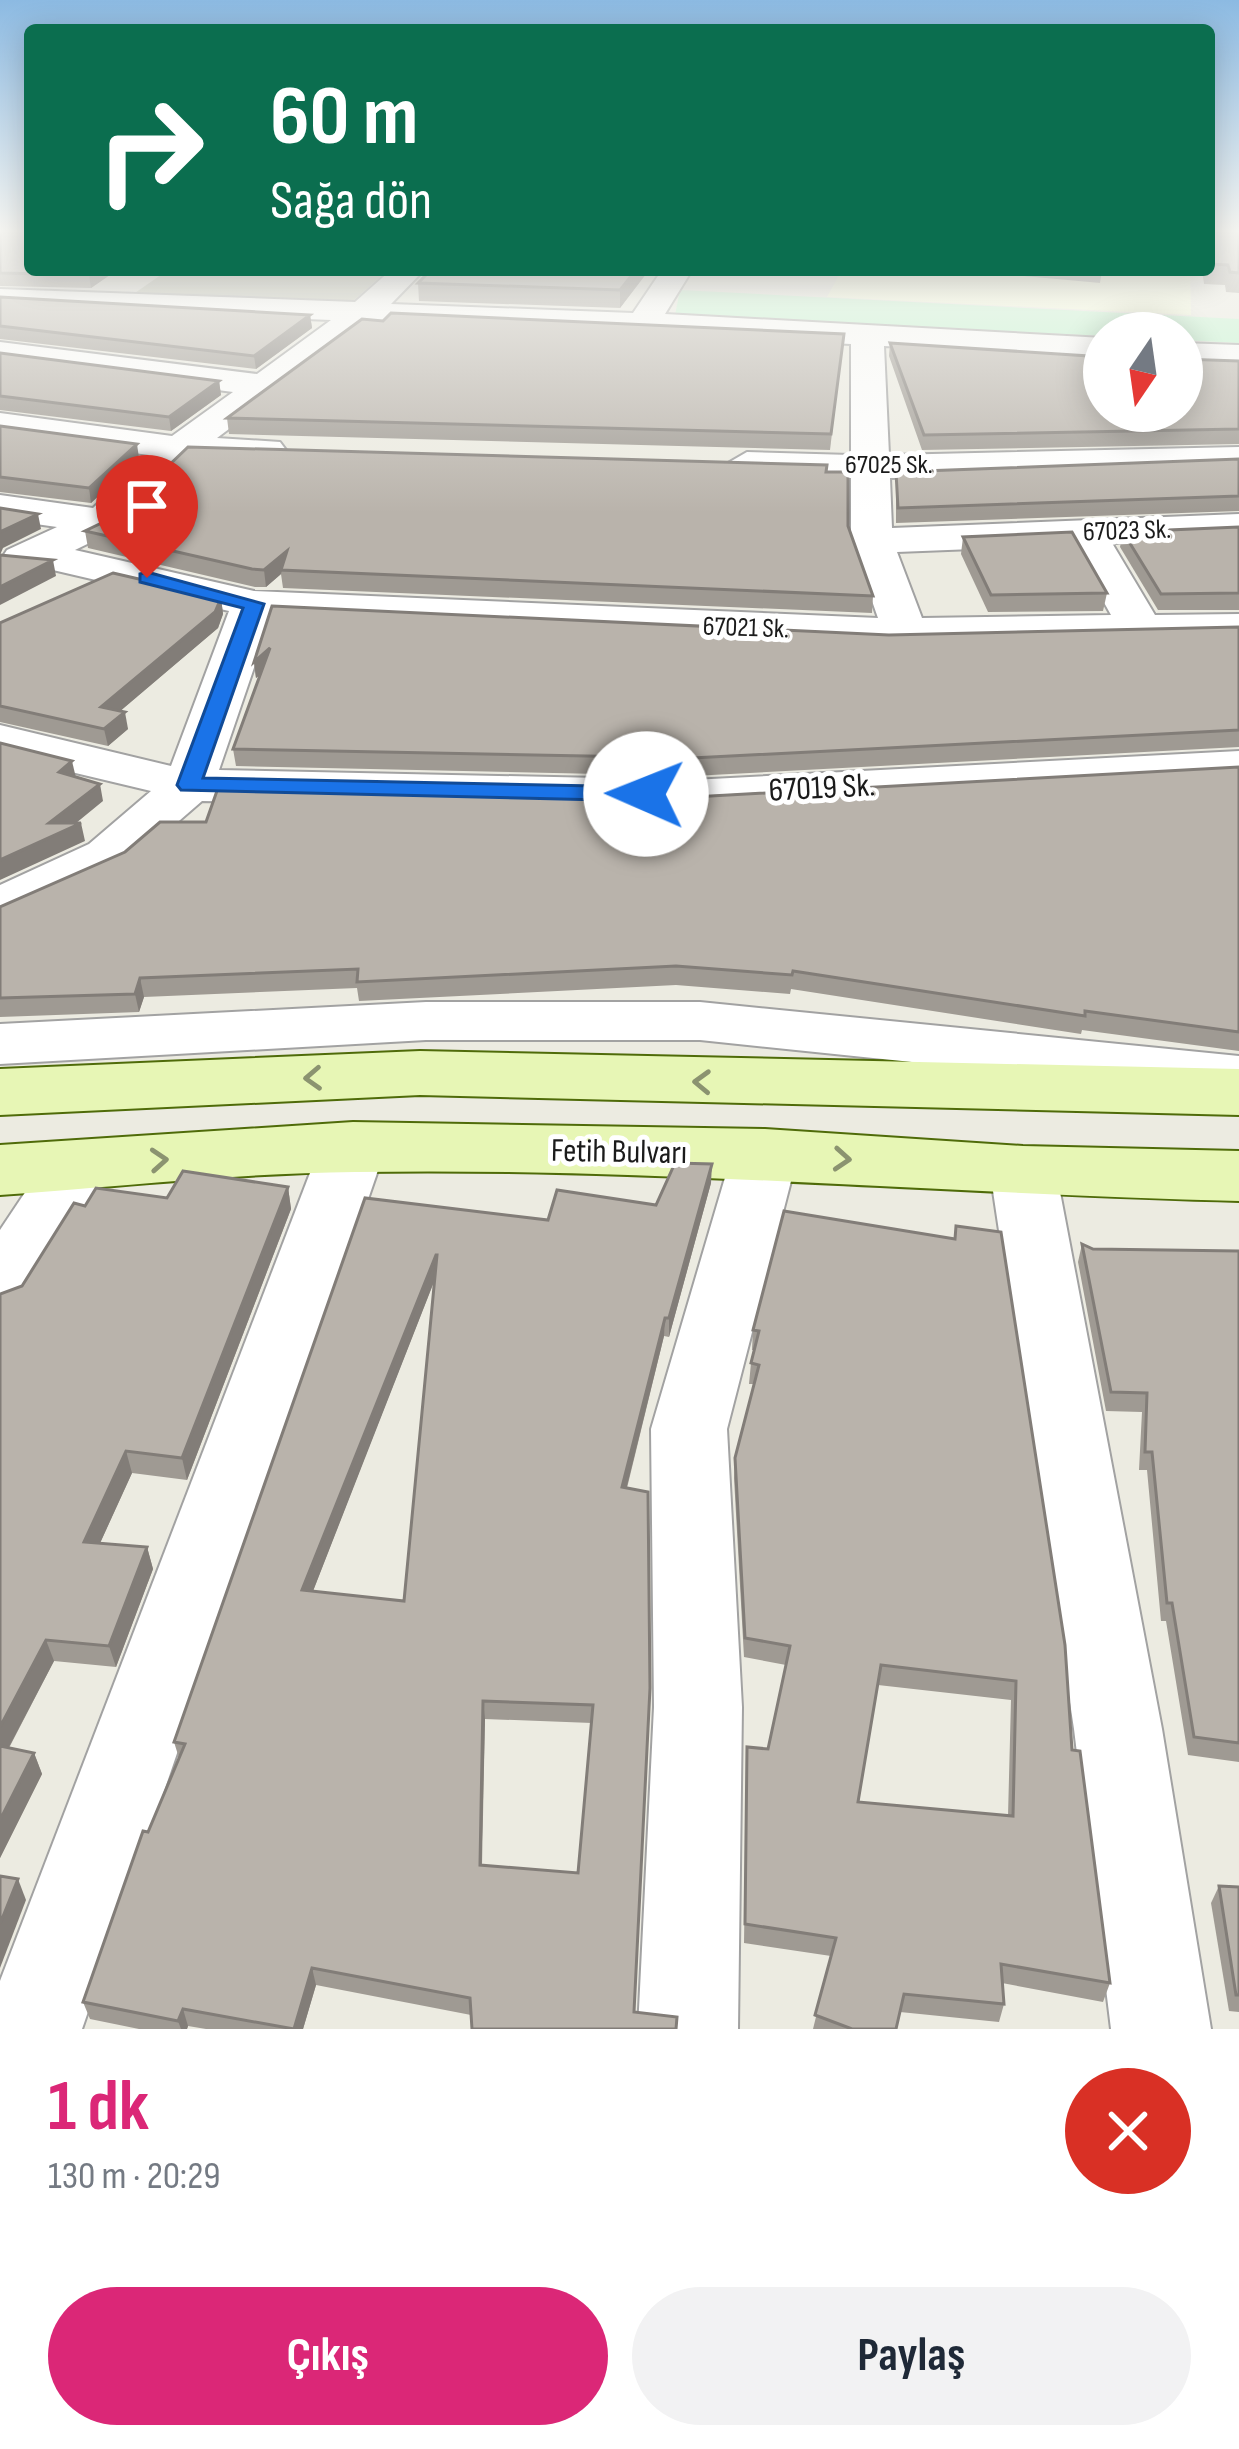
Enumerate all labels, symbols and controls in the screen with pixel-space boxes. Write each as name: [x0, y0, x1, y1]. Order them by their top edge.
text: 60 m: [270, 67, 418, 168]
icon: right: [72, 72, 228, 228]
text: Sağa dön: [270, 169, 432, 234]
north arrow: [1083, 312, 1203, 432]
map controls: [1083, 312, 1203, 432]
street label: 67025 Sk.: [845, 449, 933, 481]
pin: [96, 455, 198, 578]
icon: arrive: [114, 473, 180, 539]
street label: 67023 Sk.: [1082, 513, 1172, 549]
street label: 67021 Sk.: [702, 611, 790, 645]
position arrow: [583, 731, 709, 857]
street label: 67019 Sk.: [768, 765, 876, 811]
one-way arrow: [303, 1065, 322, 1091]
one-way arrow: [692, 1070, 711, 1096]
street label: Fetih Bulvarı: [551, 1131, 687, 1173]
one-way arrow: [833, 1146, 852, 1172]
one-way arrow: [150, 1147, 169, 1173]
text: 1 dk: [48, 2064, 149, 2151]
button: close: [1065, 2068, 1191, 2194]
text: 130 m · 20:29: [48, 2153, 221, 2200]
button: Çıkış: [48, 2287, 608, 2425]
button: Paylaş: [632, 2287, 1191, 2425]

